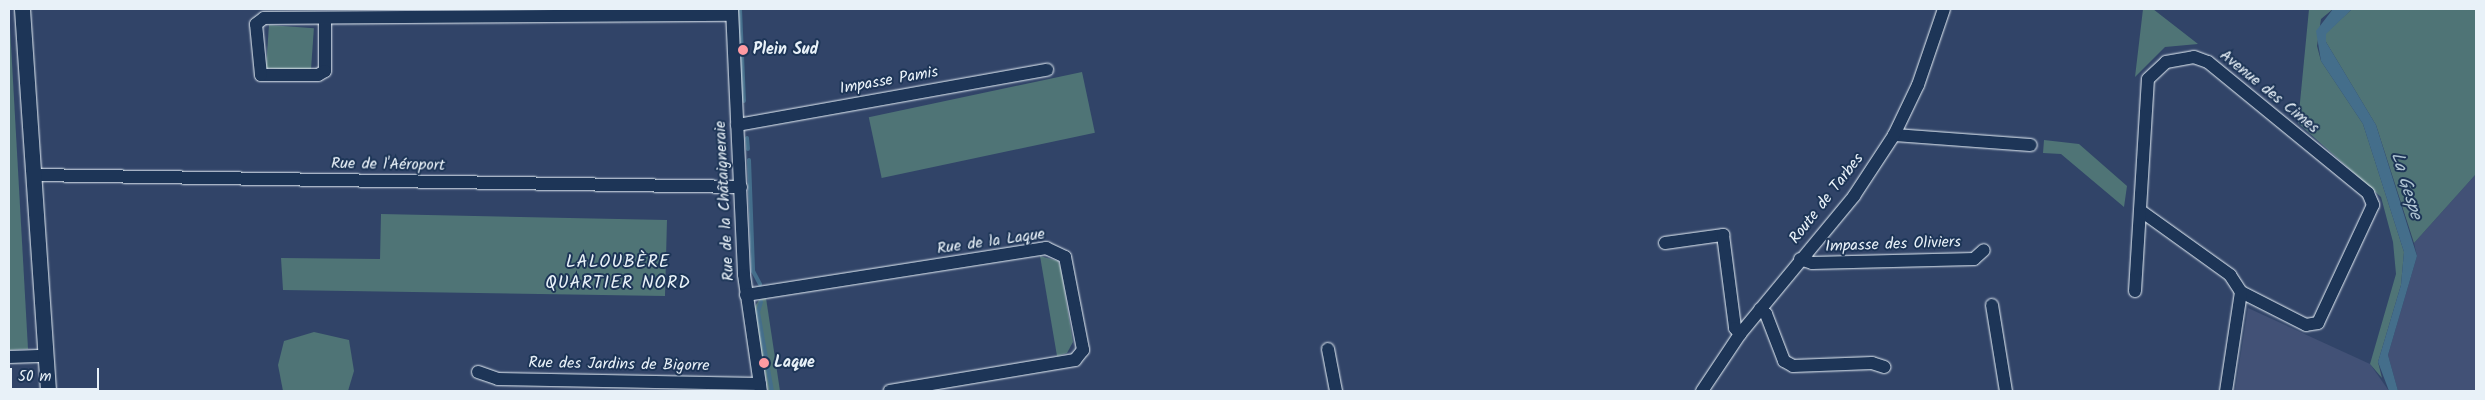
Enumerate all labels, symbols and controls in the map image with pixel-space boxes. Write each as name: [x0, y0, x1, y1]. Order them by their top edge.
place label: Plein Sud: [753, 40, 818, 60]
marker: Plein Sud: [737, 44, 749, 56]
street label: Avenue des Cimes: [2216, 46, 2322, 138]
street label: Impasse Pamis: [838, 63, 940, 99]
street label: Rue de la Châtaigneraie: [711, 120, 739, 282]
street label: Route de Tarbes: [1786, 150, 1868, 248]
water label: La Gespe: [2385, 150, 2425, 222]
street label: Rue de l'Aéroport: [331, 154, 445, 176]
street label: Rue de la Laque: [936, 225, 1046, 259]
street label: Impasse des Oliviers: [1825, 233, 1961, 257]
district label: LALOUBÈRE QUARTIER NORD: [544, 253, 692, 296]
place label: Laque: [774, 353, 815, 373]
street label: Rue des Jardins de Bigorre: [528, 354, 710, 376]
marker: Laque: [758, 357, 770, 369]
scale bar: [12, 358, 101, 390]
text: 50 m: [18, 365, 52, 389]

